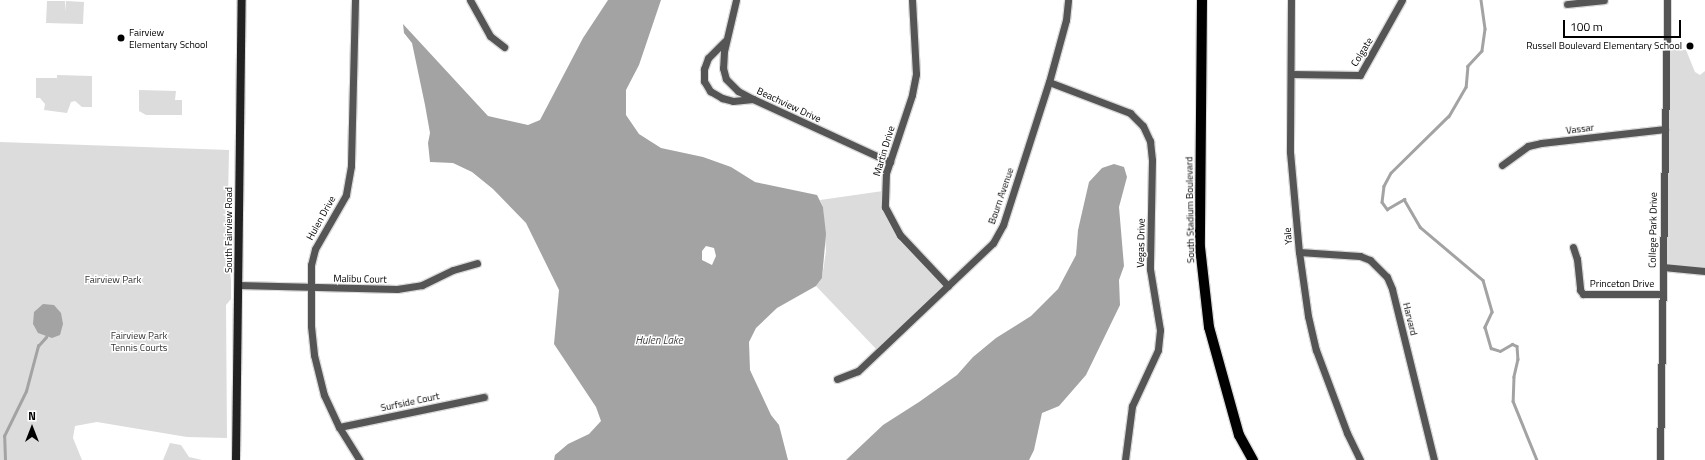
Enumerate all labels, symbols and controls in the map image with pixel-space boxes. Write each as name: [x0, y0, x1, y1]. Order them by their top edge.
scale bar: [1565, 12, 1683, 38]
text: 100 m: [1570, 17, 1603, 36]
place label: Fairview Elementary School: [129, 26, 208, 50]
marker: Fairview Elementary School: [116, 33, 126, 43]
street label: Colgate: [1349, 35, 1375, 69]
place label: Russell Boulevard Elementary School: [1526, 40, 1682, 52]
marker: Russell Boulevard Elementary School: [1685, 41, 1695, 51]
street label: Beachview Drive: [755, 85, 823, 125]
street label: Vassar: [1565, 121, 1595, 137]
street label: Martin Drive: [871, 124, 897, 178]
street label: South Stadium Boulevard: [1183, 157, 1197, 263]
street label: Bourn Avenue: [986, 166, 1016, 226]
street label: South Fairview Road: [223, 187, 235, 273]
street label: College Park Drive: [1646, 192, 1660, 268]
street label: Hulen Drive: [304, 194, 338, 242]
street label: Vegas Drive: [1135, 218, 1147, 268]
street label: Yale: [1281, 227, 1295, 245]
street label: Malibu Court: [333, 273, 387, 285]
park label: Fairview Park: [85, 274, 141, 286]
street label: Princeton Drive: [1590, 278, 1654, 290]
street label: Harvard: [1400, 301, 1420, 337]
park label: Fairview Park Tennis Courts: [111, 329, 167, 352]
water label: Hulen Lake: [635, 333, 683, 347]
street label: Surfside Court: [380, 390, 440, 414]
north arrow: [12, 408, 52, 448]
text: N: [28, 408, 36, 424]

